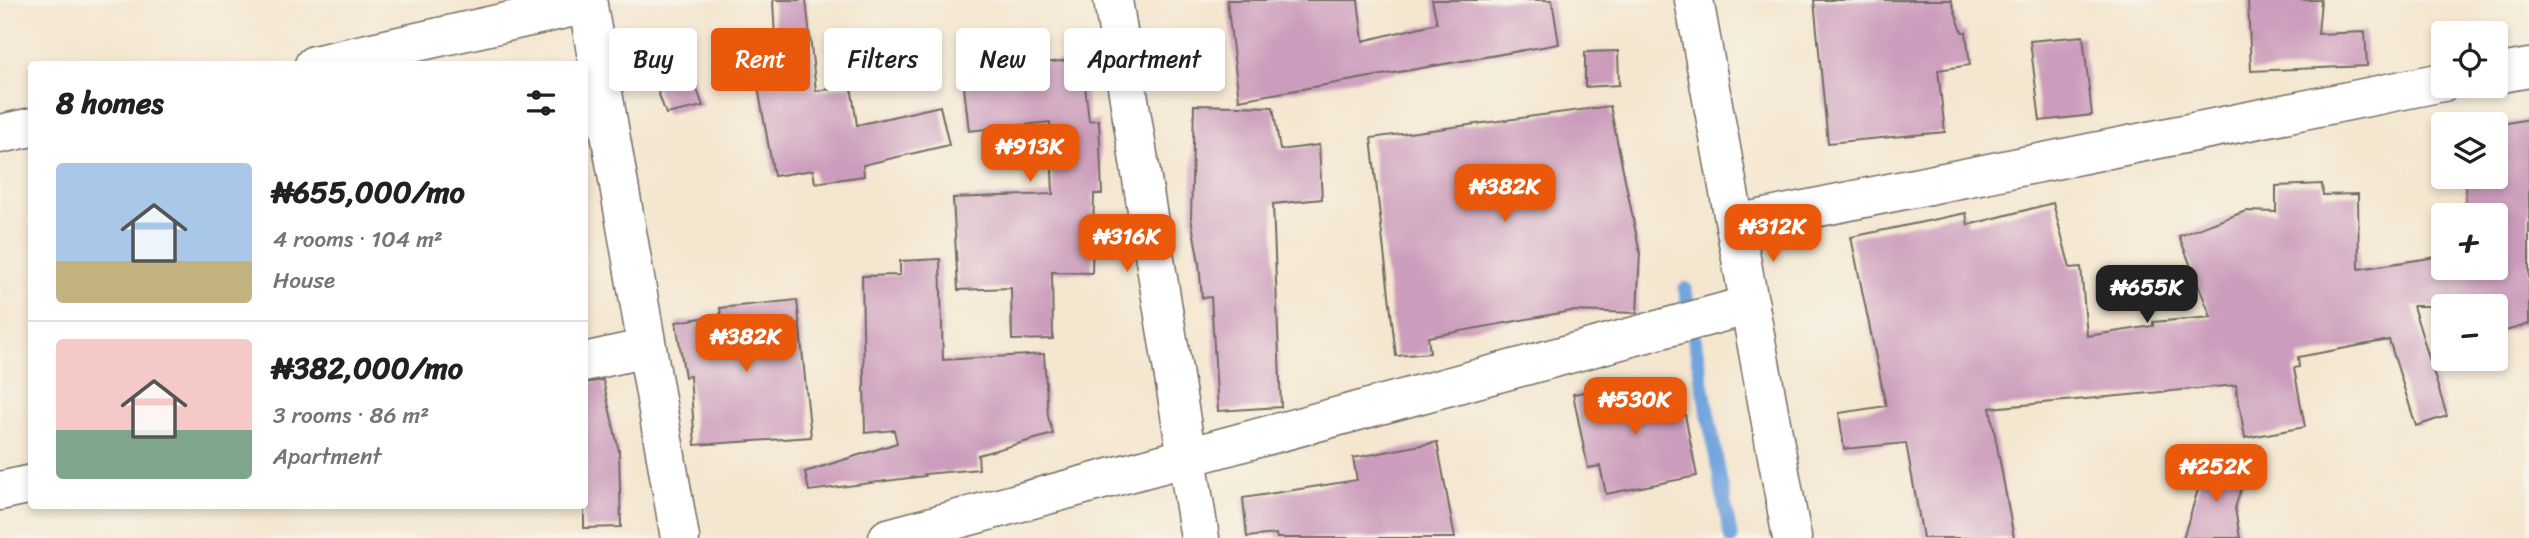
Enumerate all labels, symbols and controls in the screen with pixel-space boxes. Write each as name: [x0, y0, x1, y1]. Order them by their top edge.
map controls: [2431, 21, 2508, 371]
button: locate: [2431, 21, 2508, 98]
chip: Buy: [609, 28, 697, 91]
chip: Rent: [711, 28, 810, 91]
chip: Filters: [824, 28, 942, 91]
chip: New: [956, 28, 1050, 91]
chip: Apartment: [1064, 28, 1225, 91]
text: 8 homes: [56, 76, 164, 130]
icon: filters: [522, 84, 560, 122]
button: layers: [2431, 112, 2508, 189]
pin: ₦913K: [981, 124, 1079, 184]
text: ₦913K: [997, 126, 1063, 167]
pin: ₦382K: [1456, 164, 1554, 224]
text: ₦655,000/mo: [273, 165, 465, 219]
text: ₦382K: [1470, 166, 1540, 207]
icon: home: [112, 191, 196, 275]
button: +: [2431, 203, 2508, 280]
pin: ₦312K: [1724, 204, 1822, 264]
text: ₦312K: [1740, 206, 1806, 247]
pin: ₦316K: [1078, 215, 1176, 274]
text: ₦316K: [1095, 216, 1159, 257]
text: 4 rooms · 104 m²: [273, 219, 443, 260]
text: House: [273, 260, 335, 301]
pin: ₦655K: [2098, 266, 2196, 325]
text: ₦655K: [2112, 267, 2182, 308]
button: −: [2431, 294, 2508, 371]
pin: ₦382K: [697, 314, 795, 374]
text: ₦382K: [711, 316, 781, 357]
text: ₦382,000/mo: [273, 341, 463, 395]
icon: home: [112, 367, 196, 451]
pin: ₦530K: [1586, 378, 1684, 437]
text: ₦530K: [1600, 379, 1670, 420]
text: 3 rooms · 86 m²: [273, 395, 429, 436]
text: Apartment: [273, 436, 382, 477]
pin: ₦252K: [2167, 444, 2265, 504]
text: ₦252K: [2181, 446, 2251, 487]

